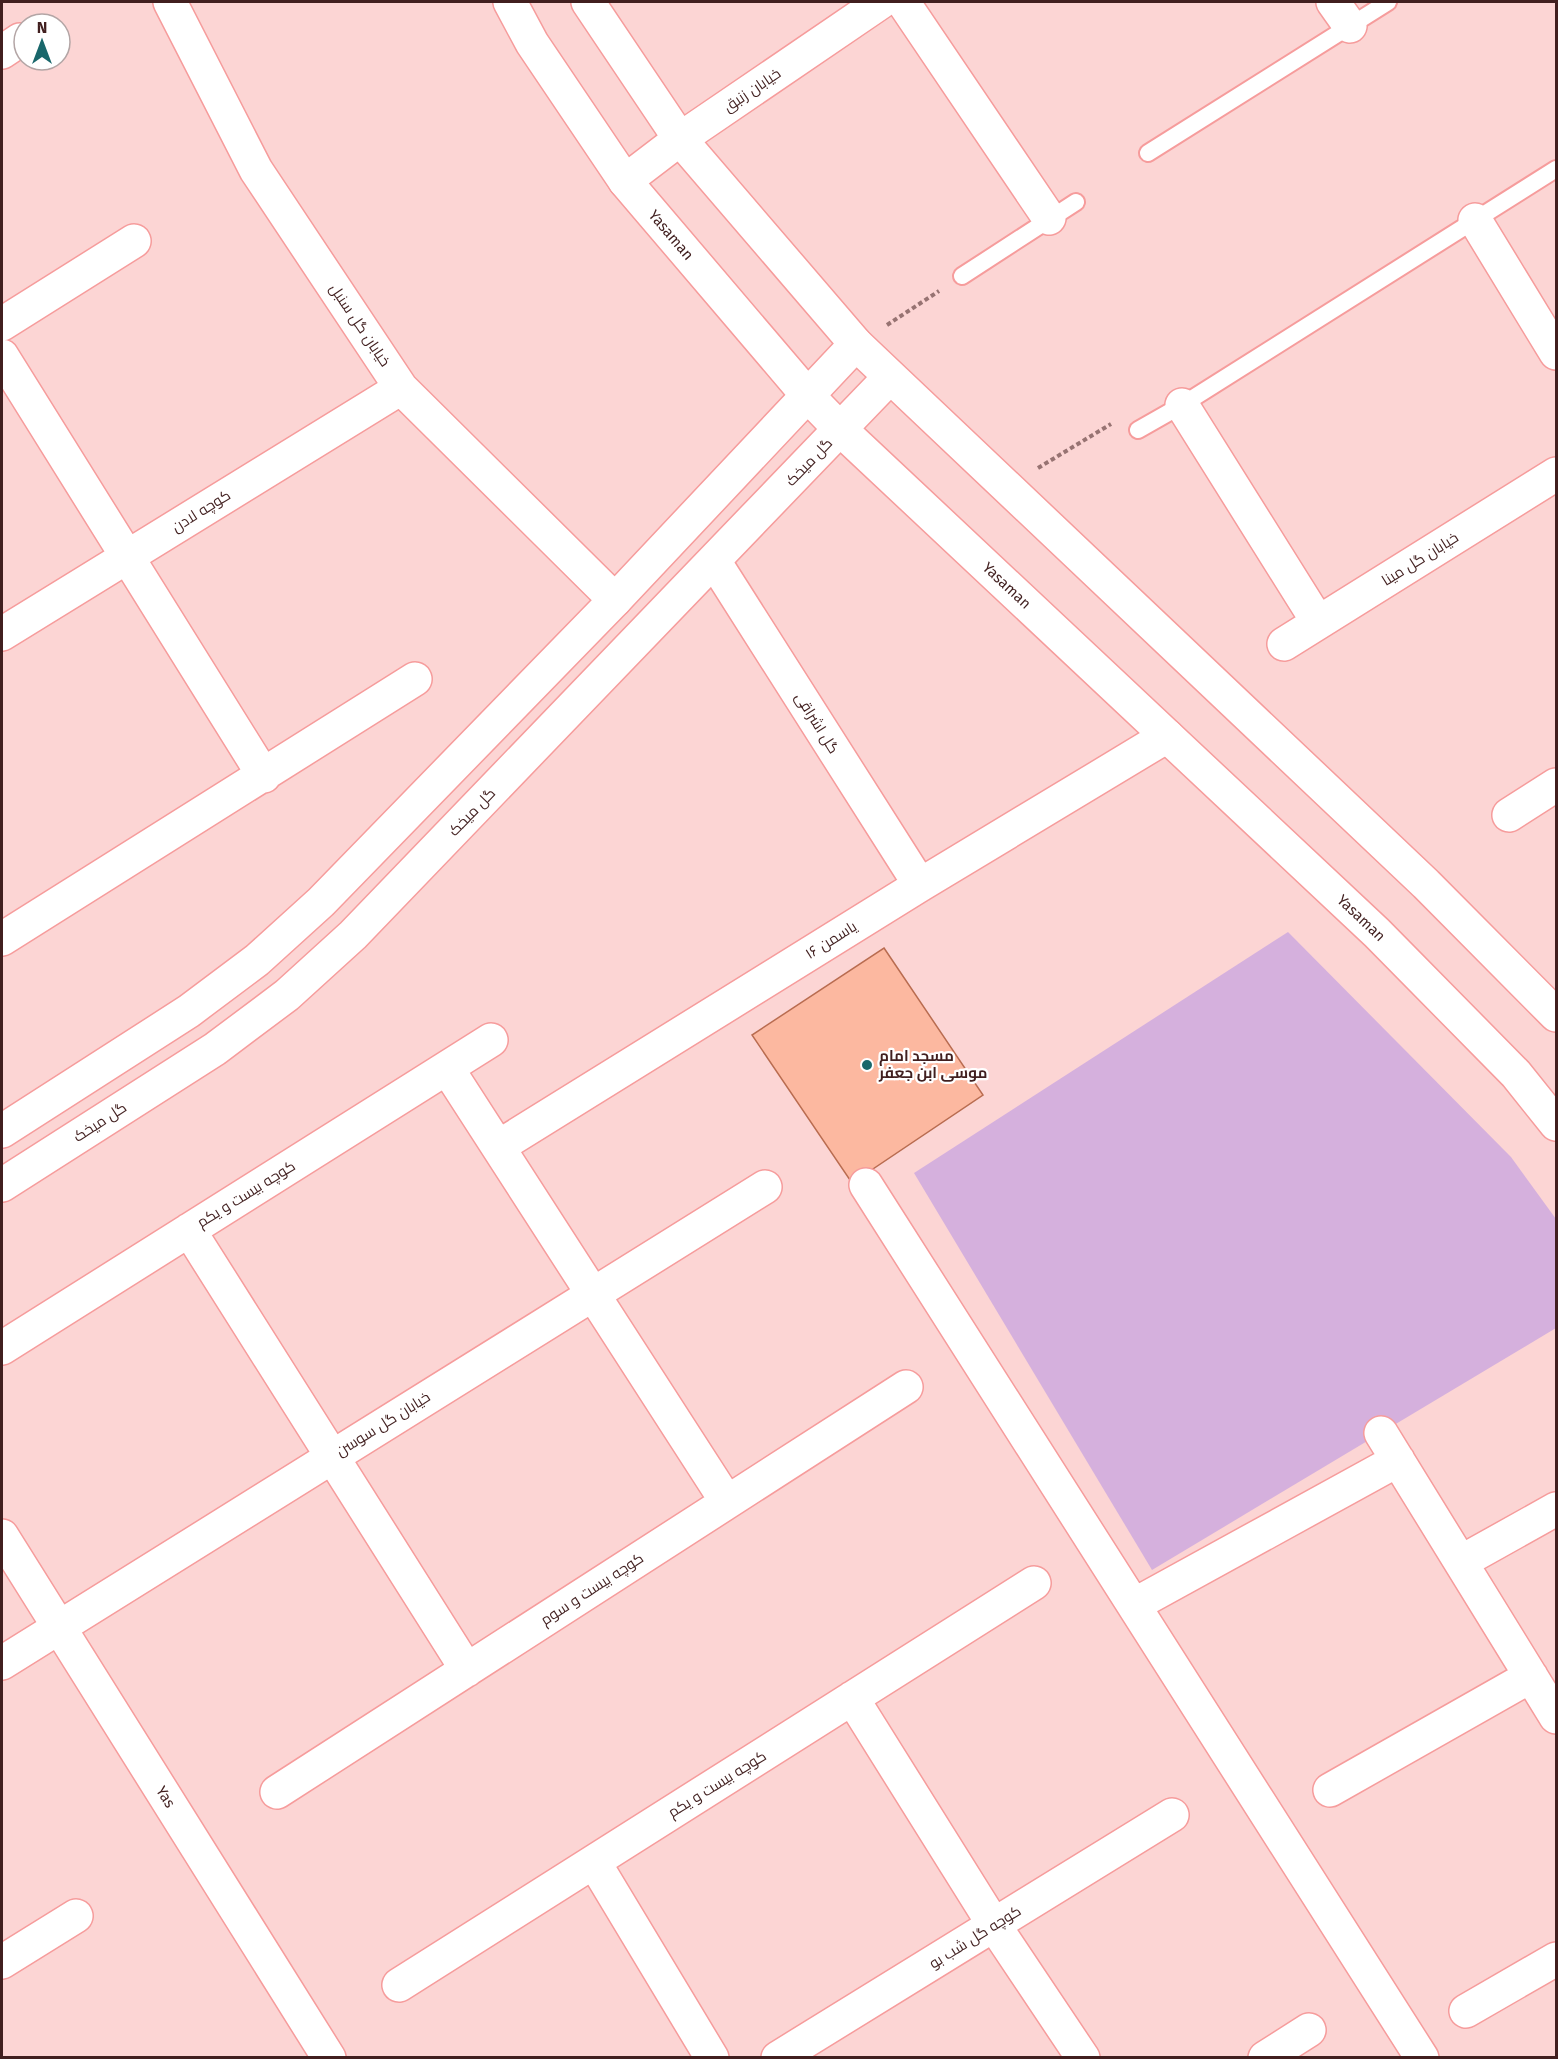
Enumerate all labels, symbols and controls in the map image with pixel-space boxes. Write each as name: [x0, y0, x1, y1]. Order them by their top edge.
north arrow: [12, 12, 72, 72]
text: N: [37, 18, 47, 37]
street label: خیابان زنبق: [720, 64, 785, 117]
street label: Yasaman: [645, 206, 697, 264]
street label: خیابان گل سنبل: [325, 280, 394, 370]
street label: گل میخک: [782, 434, 837, 491]
street label: کوچه لادن: [168, 486, 234, 537]
street label: خیابان گل مینا: [1378, 528, 1462, 591]
street label: Yasaman: [979, 558, 1035, 613]
street label: گل اشراقی: [790, 689, 843, 757]
street label: گل میخک: [445, 784, 500, 841]
street label: Yasaman: [1333, 891, 1389, 945]
street label: یاسمن ۱۶: [802, 917, 861, 964]
place label: مسجد امام موسی ابن جعفر: [878, 1047, 987, 1082]
marker: مسجد امام موسی ابن جعفر: [860, 1058, 874, 1072]
street label: گل میخک: [70, 1098, 131, 1147]
street label: کوچه بیست و یکم: [194, 1157, 299, 1232]
street label: خیابان گل سوسن: [332, 1388, 434, 1461]
street label: کوچه بیست و سوم: [537, 1549, 647, 1630]
street label: کوچه بیست و یکم: [665, 1747, 770, 1822]
street label: Yas: [152, 1783, 179, 1811]
street label: کوچه گل شب بو: [926, 1902, 1025, 1973]

